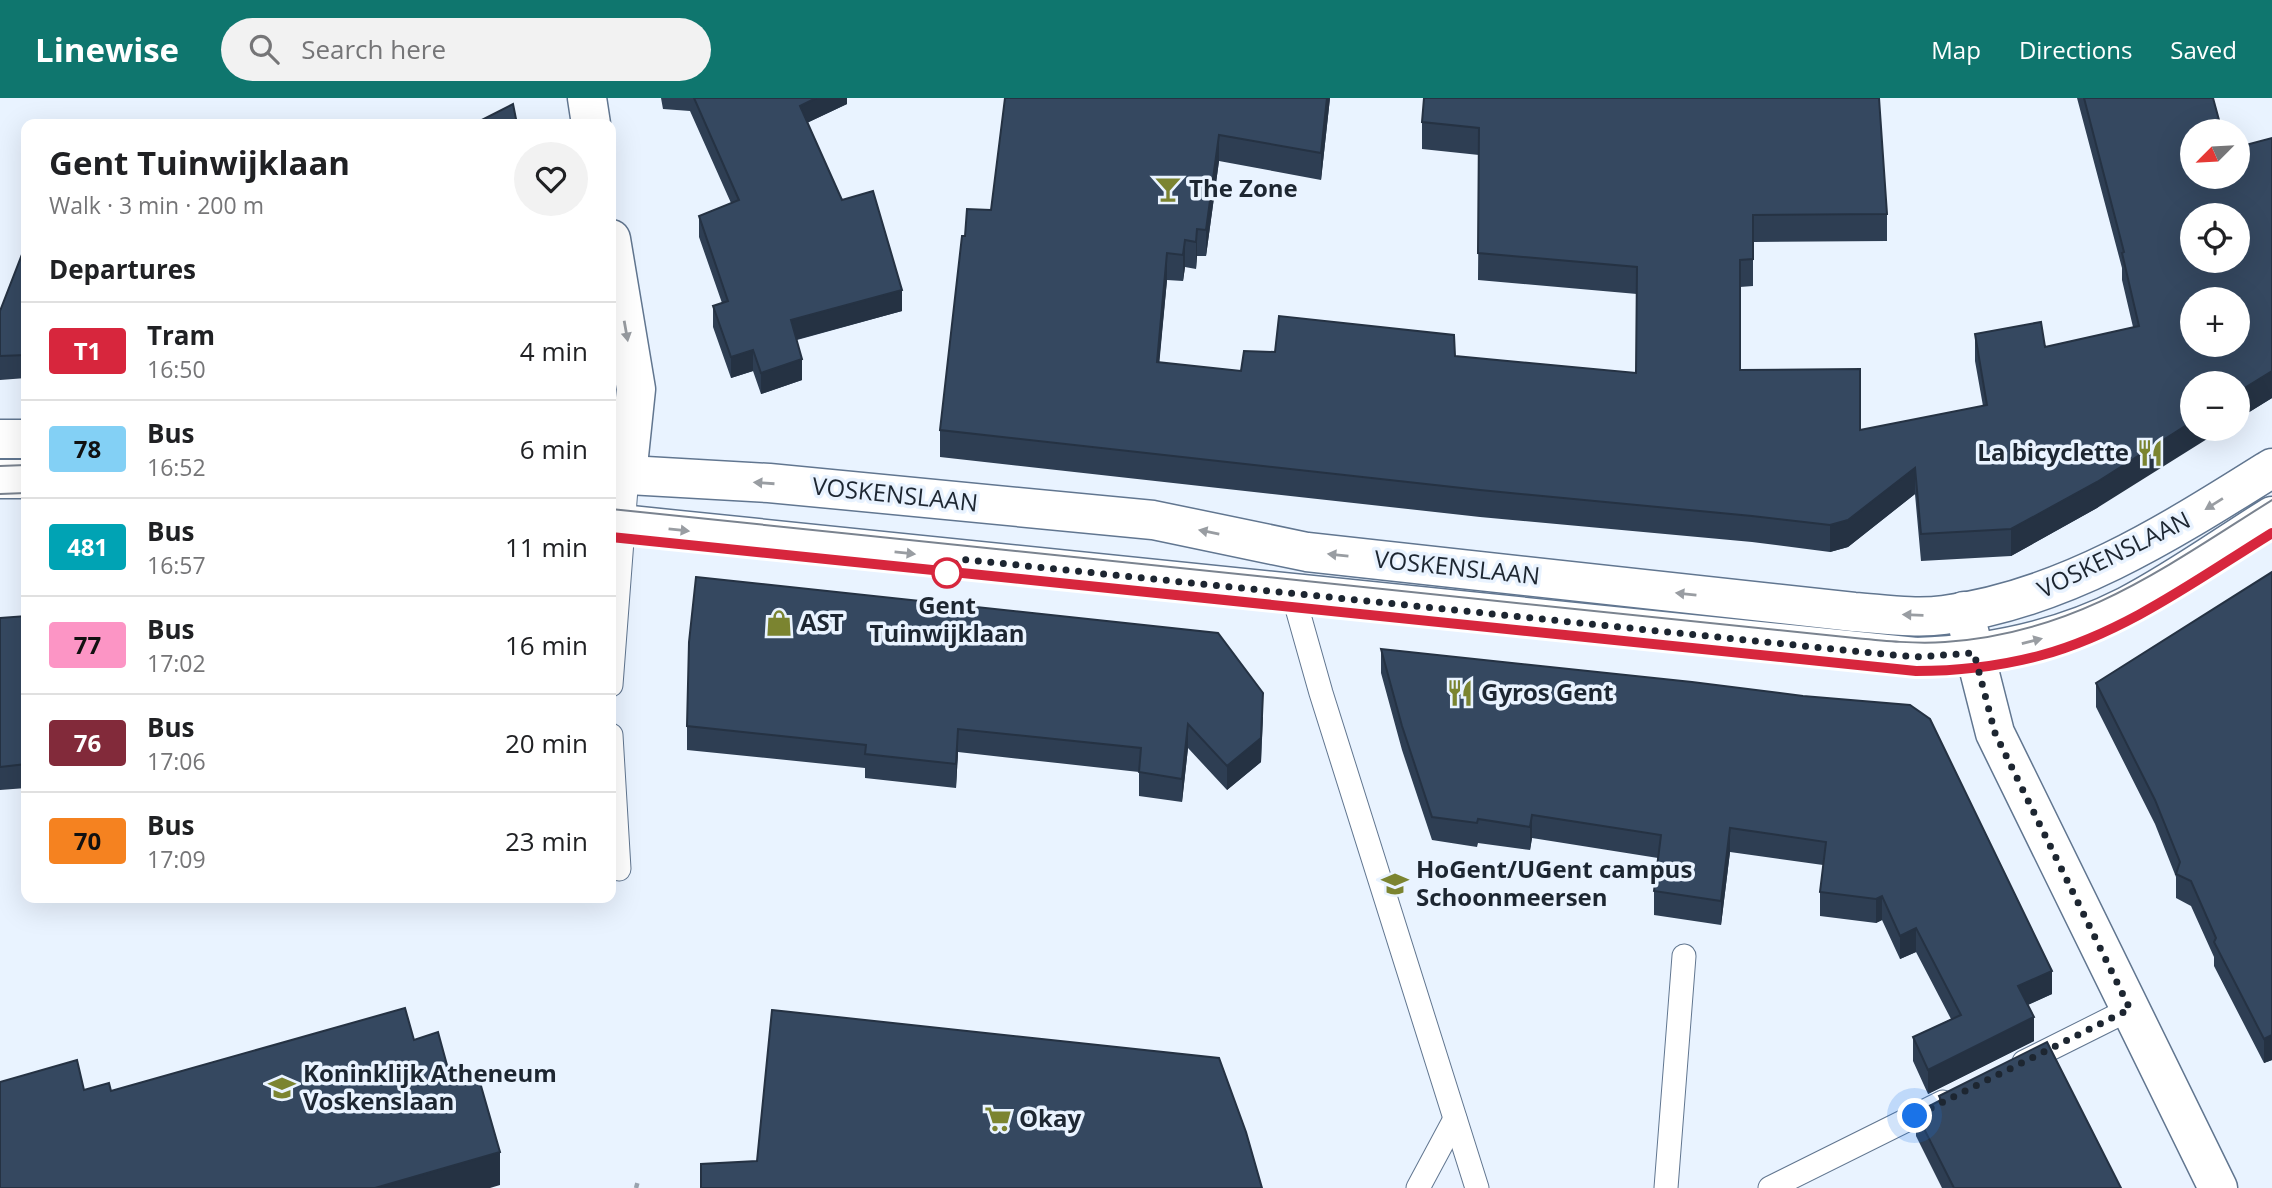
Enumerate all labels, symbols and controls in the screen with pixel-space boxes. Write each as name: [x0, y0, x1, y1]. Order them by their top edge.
search box: [221, 18, 711, 81]
text: Linewise: [35, 27, 179, 72]
icon: search: [245, 30, 283, 68]
text: Search here: [301, 31, 446, 67]
text: Map: [1931, 33, 1981, 66]
text: Directions: [2019, 33, 2132, 66]
text: Saved: [2170, 33, 2237, 66]
north arrow: [2180, 119, 2250, 189]
map controls: [2180, 119, 2250, 441]
text: Gent Tuinwijklaan: [49, 140, 350, 185]
button: heart: [514, 142, 588, 216]
place label: The Zone: [1189, 171, 1298, 204]
bar icon: The Zone: [1153, 174, 1183, 204]
text: Walk · 3 min · 200 m: [49, 189, 264, 221]
button: locate: [2180, 203, 2250, 273]
text: Departures: [49, 251, 196, 287]
button: +: [2180, 287, 2250, 357]
text: Tram: [147, 317, 215, 353]
one-way arrow: [621, 320, 632, 342]
text: 4 min: [520, 333, 588, 369]
text: T1: [74, 334, 101, 367]
text: 16:50: [147, 353, 206, 385]
button: −: [2180, 371, 2250, 441]
text: Bus: [147, 415, 194, 451]
text: 6 min: [520, 431, 588, 467]
text: 78: [74, 432, 101, 465]
place label: La bicyclette: [1977, 435, 2129, 468]
restaurant icon: La bicyclette: [2135, 438, 2165, 468]
text: 16:52: [147, 451, 206, 483]
street label: VOSKENSLAAN: [811, 468, 980, 519]
one-way arrow: [753, 477, 775, 488]
one-way arrow: [2204, 498, 2224, 511]
street label: VOSKENSLAAN: [2031, 502, 2195, 605]
text: Bus: [147, 513, 194, 549]
one-way arrow: [668, 525, 690, 536]
one-way arrow: [1198, 526, 1220, 537]
text: 11 min: [505, 529, 588, 565]
text: 481: [67, 530, 108, 563]
street label: VOSKENSLAAN: [1373, 541, 1542, 592]
one-way arrow: [894, 548, 916, 559]
text: 16:57: [147, 549, 206, 581]
one-way arrow: [1327, 549, 1349, 560]
marker: Gent Tuinwijklaan: [932, 558, 962, 588]
place label: Gent Tuinwijklaan: [870, 588, 1024, 649]
one-way arrow: [1675, 589, 1697, 600]
place label: AST: [800, 605, 844, 638]
shop icon: AST: [764, 608, 794, 638]
one-way arrow: [1901, 610, 1923, 621]
text: Bus: [147, 611, 194, 647]
text: 16 min: [505, 627, 588, 663]
text: 77: [74, 628, 101, 661]
one-way arrow: [2021, 635, 2043, 646]
text: 17:02: [147, 647, 206, 679]
place label: Gyros Gent: [1481, 675, 1614, 708]
restaurant icon: Gyros Gent: [1445, 678, 1475, 708]
text: Bus: [147, 709, 194, 745]
text: 20 min: [505, 725, 588, 761]
text: 76: [74, 726, 101, 759]
text: 17:06: [147, 745, 206, 777]
text: Bus: [147, 807, 194, 843]
text: 23 min: [505, 823, 588, 859]
text: 70: [74, 824, 101, 857]
text: 17:09: [147, 843, 206, 875]
place label: HoGent/UGent campus Schoonmeersen: [1416, 852, 1692, 913]
school or university icon: HoGent/UGent campus Schoonmeersen: [1380, 869, 1410, 899]
place label: Koninklijk Atheneum Voskenslaan: [303, 1056, 557, 1117]
school or university icon: Koninklijk Atheneum Voskenslaan: [267, 1073, 297, 1103]
your location: [1897, 1098, 1932, 1133]
place label: Okay: [1019, 1101, 1081, 1134]
supermarket icon: Okay: [983, 1104, 1013, 1134]

